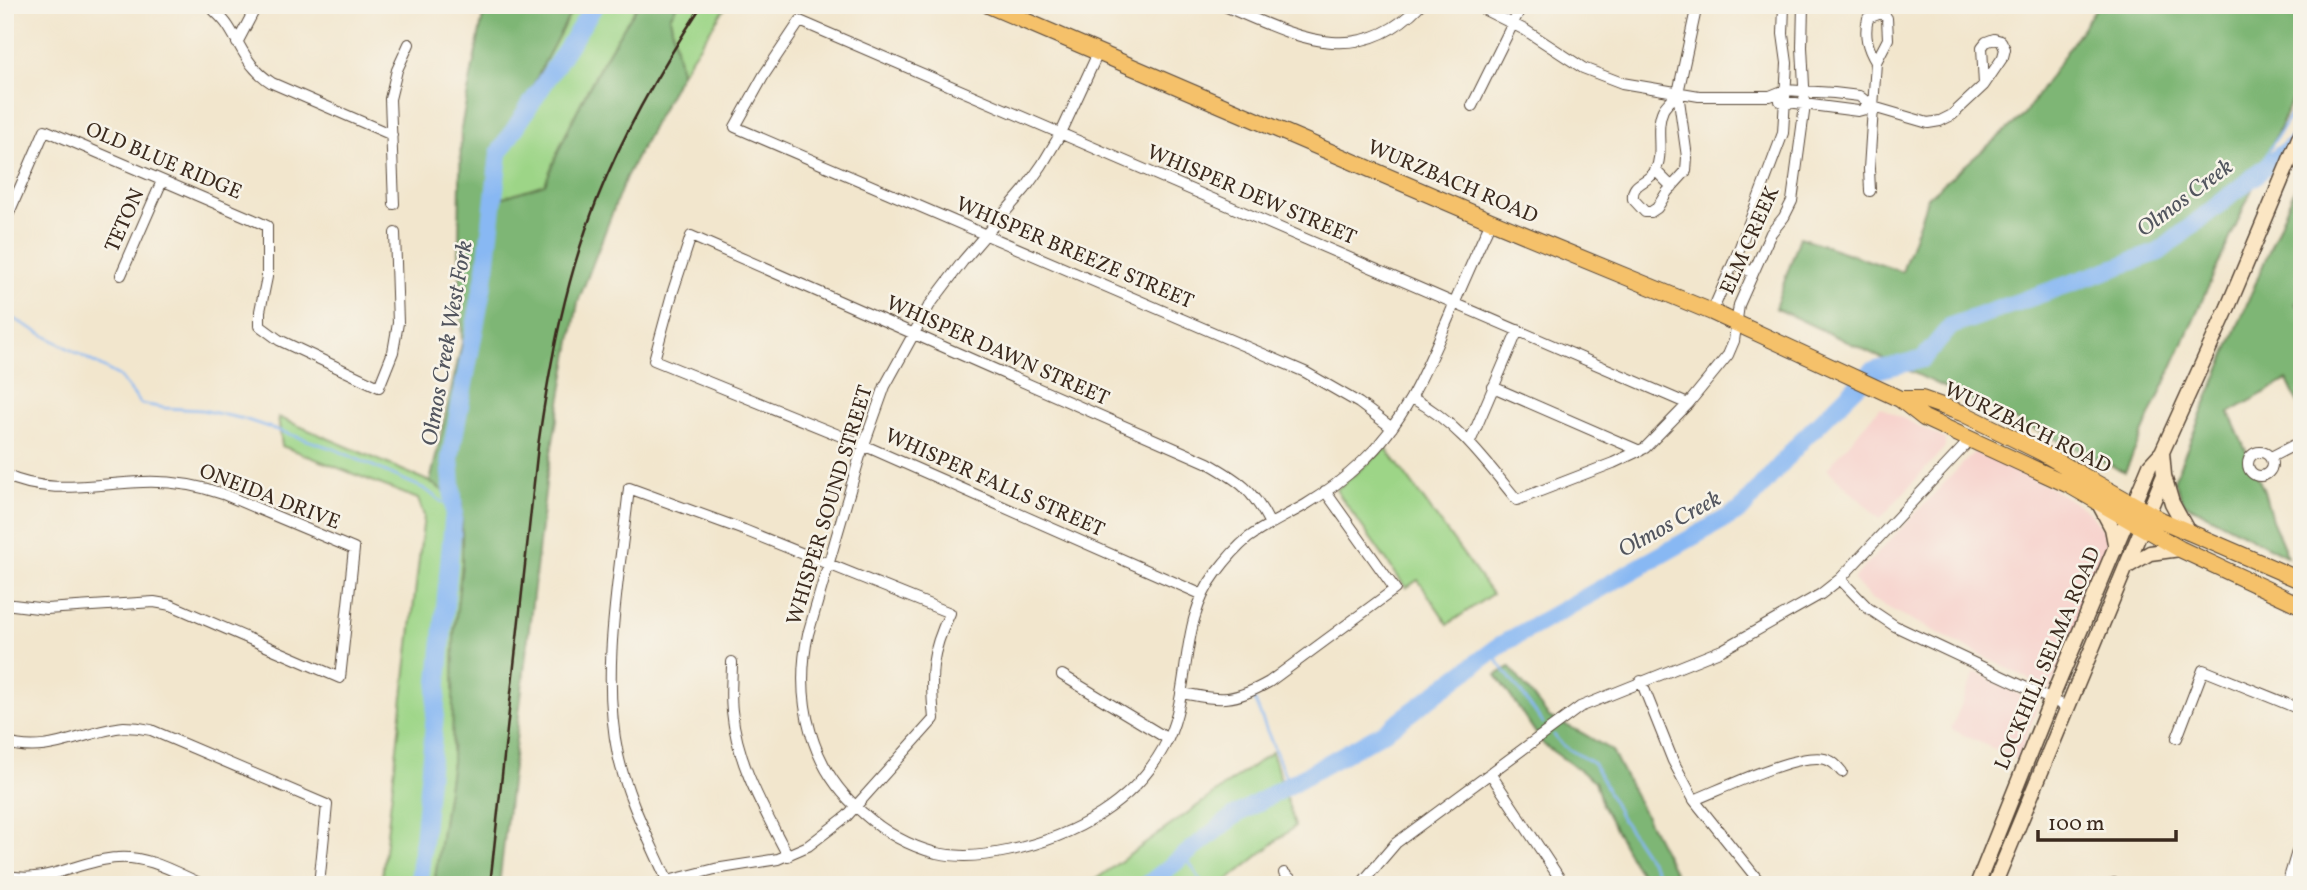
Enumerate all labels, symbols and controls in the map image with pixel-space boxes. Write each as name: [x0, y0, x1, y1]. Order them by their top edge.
street label: OLD BLUE RIDGE: [81, 115, 246, 207]
street label: WURZBACH ROAD: [1363, 133, 1542, 231]
street label: WHISPER DEW STREET: [1142, 138, 1361, 253]
water label: Olmos Creek: [2130, 151, 2240, 246]
street label: ELM CREEK: [1714, 182, 1787, 299]
street label: TETON: [99, 184, 152, 257]
street label: WHISPER BREEZE STREET: [951, 190, 1198, 317]
water label: Olmos Creek West Fork: [414, 238, 482, 449]
street label: WHISPER DAWN STREET: [881, 289, 1114, 414]
street label: WURZBACH ROAD: [1939, 375, 2116, 481]
street label: WHISPER SOUND STREET: [780, 382, 881, 629]
street label: WHISPER FALLS STREET: [880, 422, 1109, 545]
street label: ONEIDA DRIVE: [195, 457, 344, 538]
water label: Olmos Creek: [1613, 483, 1728, 566]
street label: LOCKHILL SELMA ROAD: [1988, 542, 2109, 775]
scale bar: [2038, 799, 2176, 843]
text: 100 m: [2048, 810, 2105, 839]

